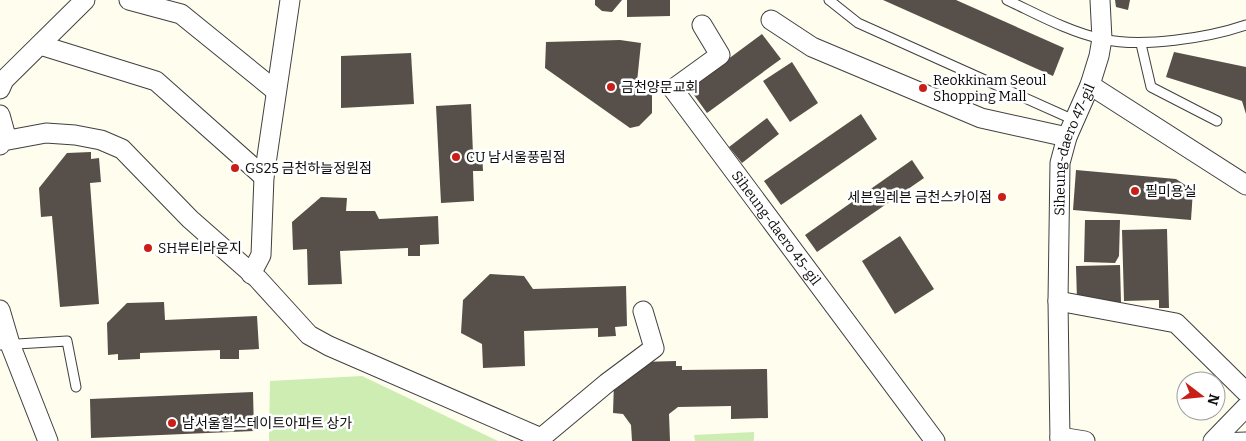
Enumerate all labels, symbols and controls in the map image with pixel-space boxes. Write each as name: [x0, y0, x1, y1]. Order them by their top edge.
place label: Reokkinam Seoul Shopping Mall: [933, 72, 1047, 105]
place label: 금천양문교회: [621, 79, 698, 96]
marker: 금천양문교회: [605, 81, 617, 93]
street label: Siheung-daero 47-gil: [1051, 81, 1099, 216]
marker: Reokkinam Seoul Shopping Mall: [917, 82, 929, 94]
place label: CU 남서울풍림점: [466, 149, 566, 166]
marker: CU 남서울풍림점: [450, 151, 462, 163]
place label: GS25 금천하늘정원점: [245, 160, 372, 177]
marker: GS25 금천하늘정원점: [229, 162, 241, 174]
street label: Siheung-daero 45-gil: [728, 167, 824, 289]
place label: 필미용실: [1145, 183, 1197, 200]
marker: 필미용실: [1129, 185, 1141, 197]
place label: 세븐일레븐 금천스카이점: [848, 189, 992, 206]
marker: 세븐일레븐 금천스카이점: [996, 191, 1008, 203]
place label: SH뷰티라운지: [158, 240, 242, 257]
marker: SH뷰티라운지: [142, 242, 154, 254]
north arrow: [1176, 371, 1226, 421]
text: N: [1203, 392, 1223, 407]
place label: 남서울힐스테이트아파트 상가: [182, 415, 352, 432]
marker: 남서울힐스테이트아파트 상가: [166, 417, 178, 429]

